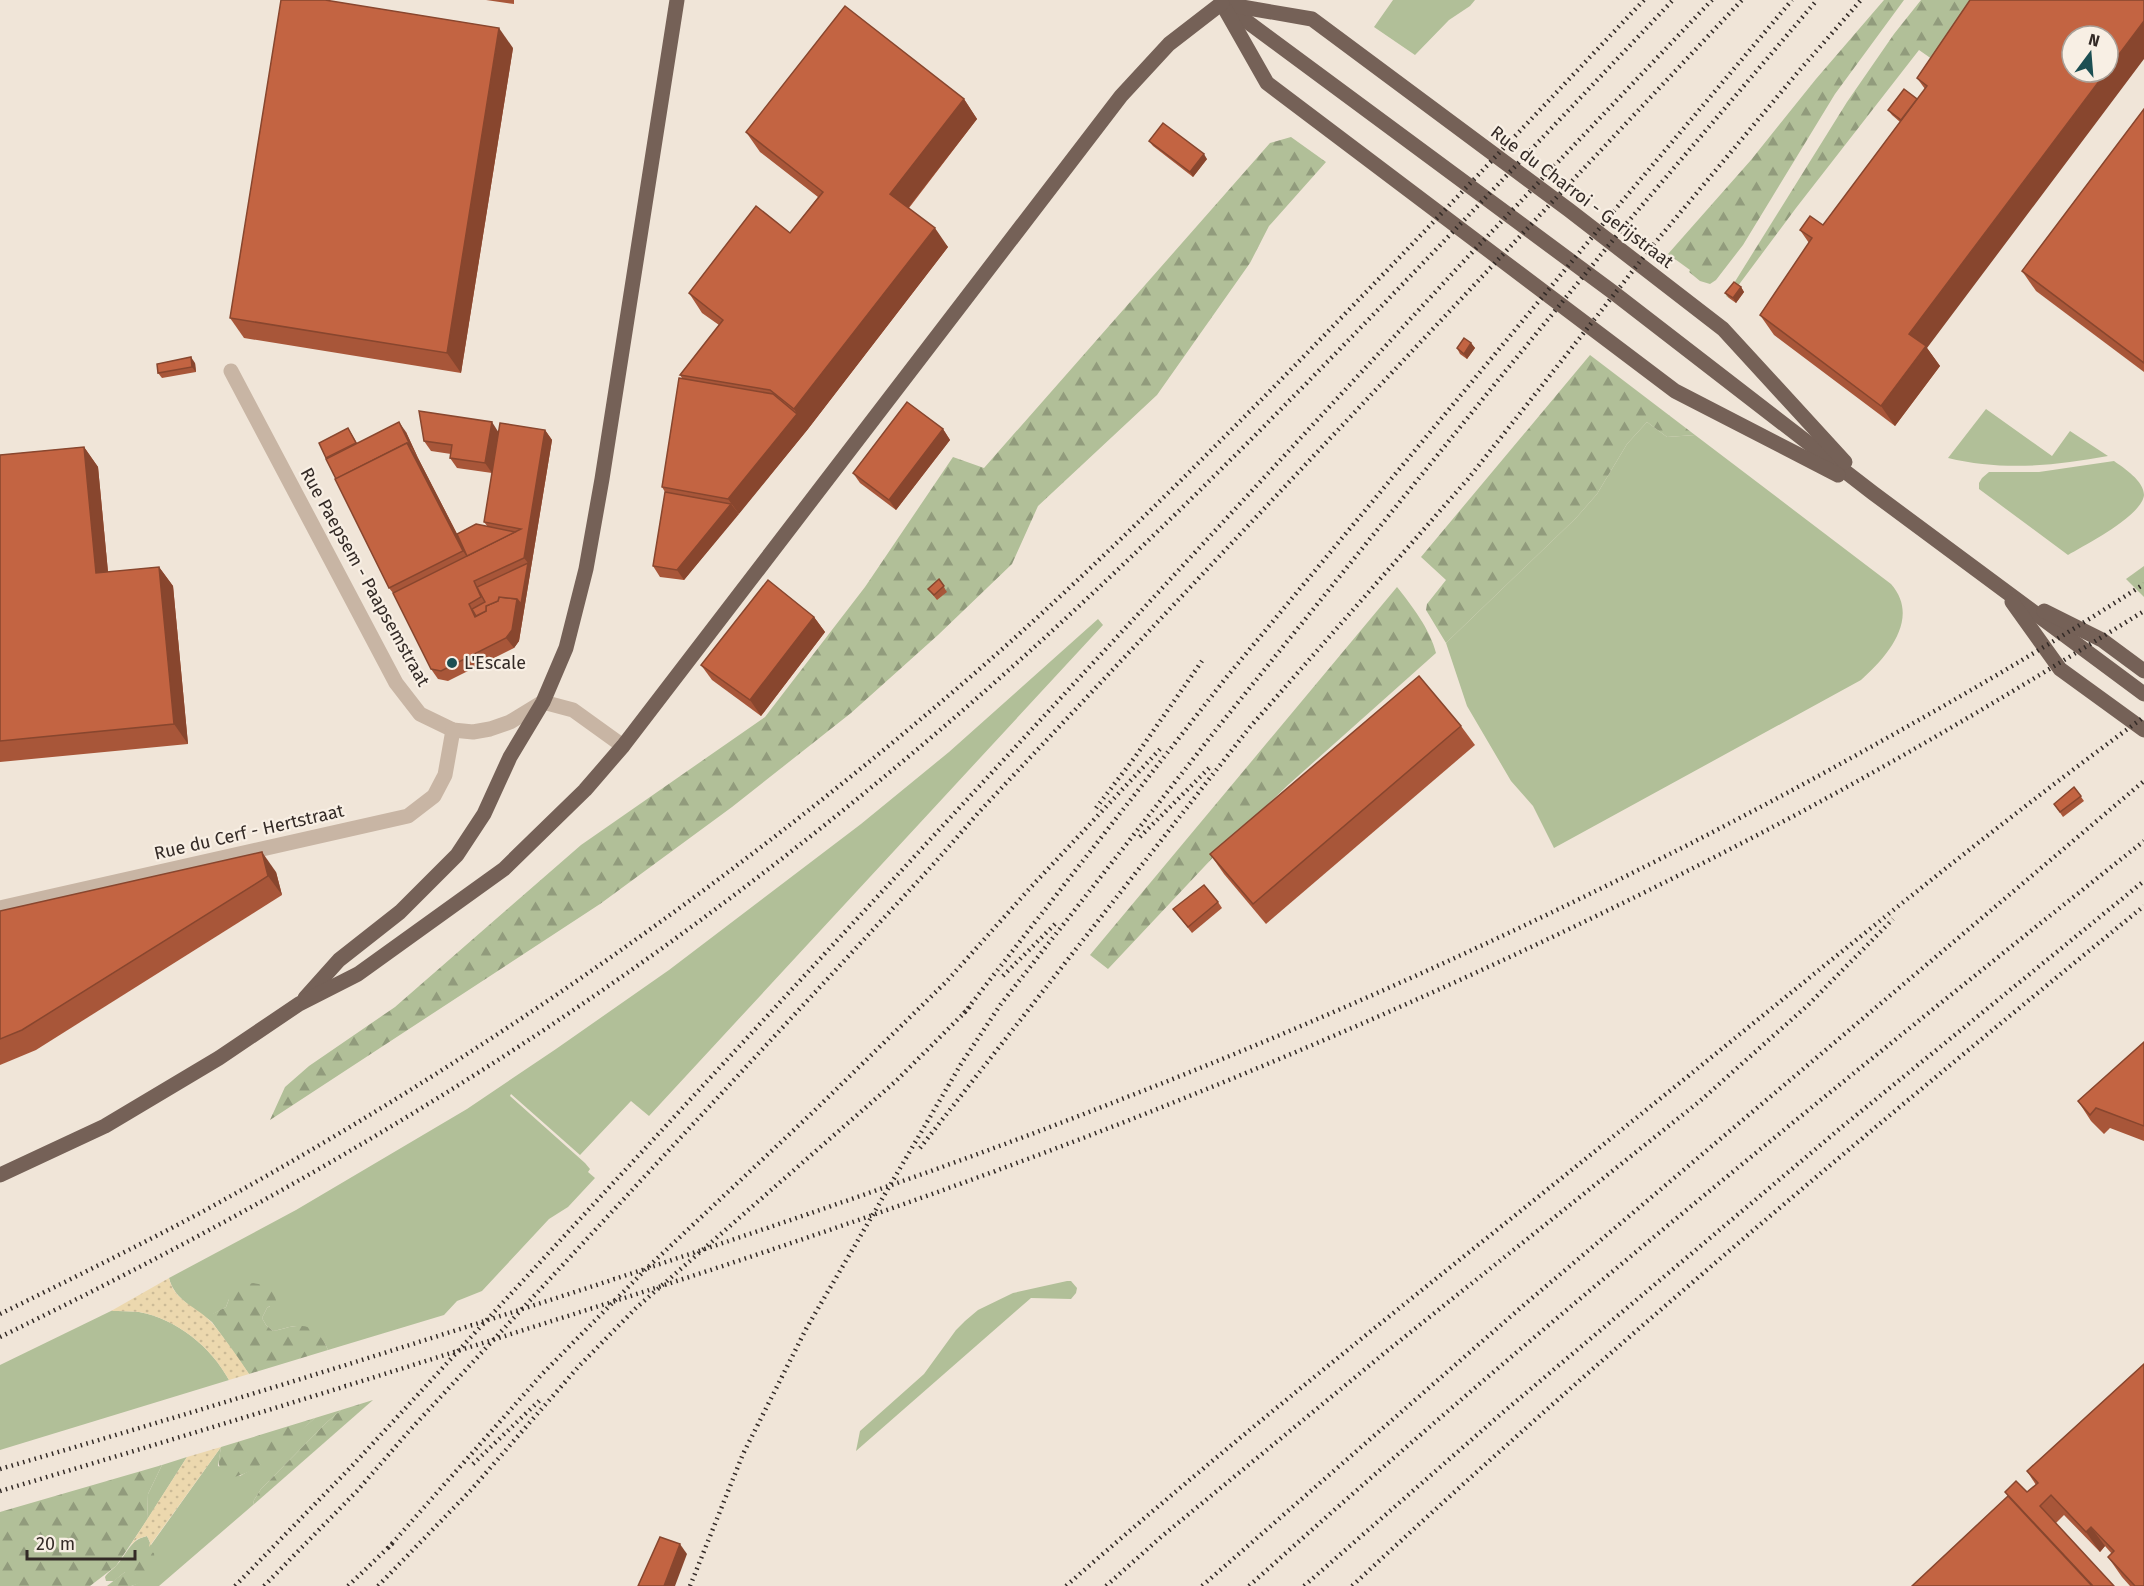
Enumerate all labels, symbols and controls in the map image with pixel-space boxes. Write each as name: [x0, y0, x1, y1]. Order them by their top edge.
north arrow: [2060, 24, 2120, 84]
text: N: [2086, 29, 2102, 51]
street label: Rue du Charroi - Gerijstraat: [1486, 121, 1678, 273]
street label: Rue Paepsem - Paapsemstraat: [296, 464, 435, 691]
place label: L'Escale: [464, 652, 526, 674]
marker: L'Escale: [445, 656, 459, 670]
street label: Rue du Cerf - Hertstraat: [152, 799, 346, 865]
scale bar: [27, 1523, 135, 1561]
text: 20 m: [36, 1533, 75, 1555]

